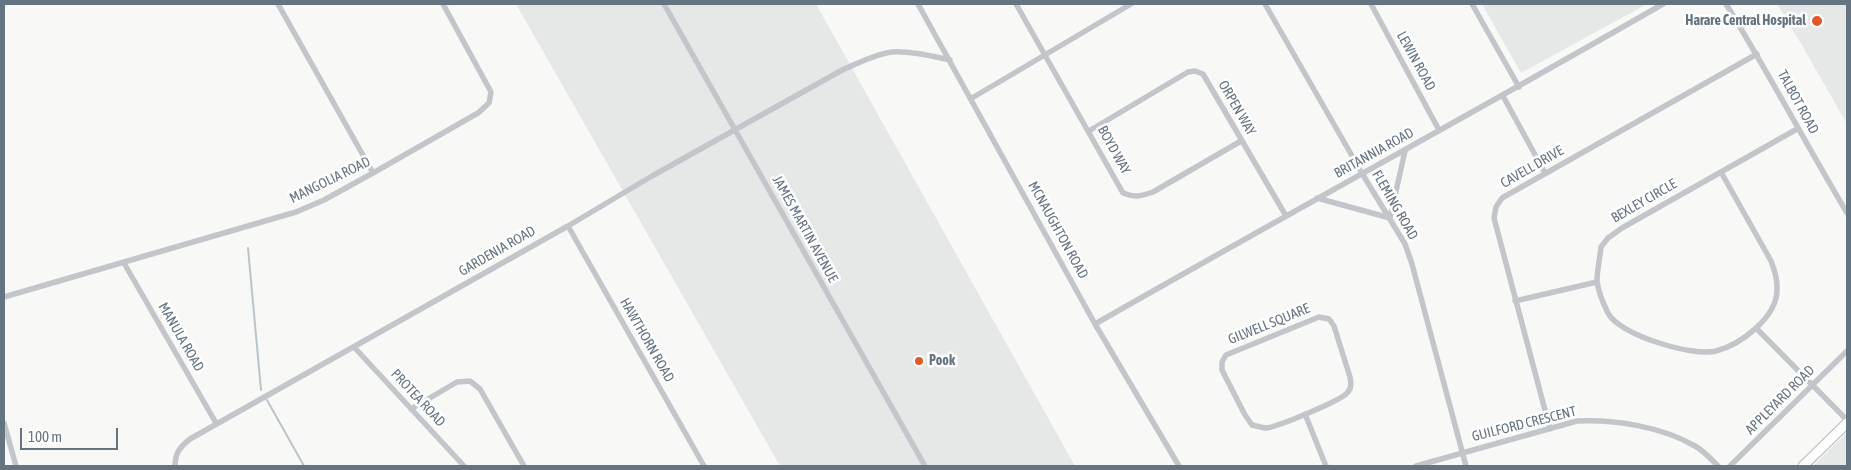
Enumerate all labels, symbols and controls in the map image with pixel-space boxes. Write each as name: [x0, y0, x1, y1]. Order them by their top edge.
place label: Harare Central Hospital: [1685, 13, 1806, 29]
marker: Harare Central Hospital: [1810, 14, 1824, 28]
street label: LEWIN ROAD: [1393, 28, 1439, 94]
street label: TALBOT ROAD: [1774, 67, 1822, 137]
street label: ORPEN WAY: [1215, 78, 1259, 138]
street label: BOYD WAY: [1094, 123, 1134, 177]
street label: BRITANNIA ROAD: [1331, 124, 1417, 182]
street label: CAVELL DRIVE: [1498, 142, 1566, 192]
street label: MANGOLIA ROAD: [287, 153, 373, 207]
street label: FLEMING ROAD: [1368, 167, 1422, 243]
street label: JAMES MARTIN AVENUE: [769, 173, 841, 285]
street label: BEXLEY CIRCLE: [1608, 176, 1680, 226]
street label: MCNAUGHTON ROAD: [1024, 178, 1092, 282]
street label: GARDENIA ROAD: [456, 222, 538, 280]
street label: HAWTHORN ROAD: [616, 295, 678, 385]
street label: MANULA ROAD: [155, 300, 207, 374]
street label: GILWELL SQUARE: [1226, 300, 1312, 348]
place label: Pook: [929, 353, 955, 369]
marker: Pook: [913, 355, 925, 367]
street label: APPLEYARD ROAD: [1742, 362, 1818, 438]
street label: PROTEA ROAD: [387, 366, 449, 430]
street label: GUILFORD CRESCENT: [1470, 403, 1578, 445]
scale bar: [22, 418, 120, 450]
text: 100 m: [28, 428, 62, 445]

